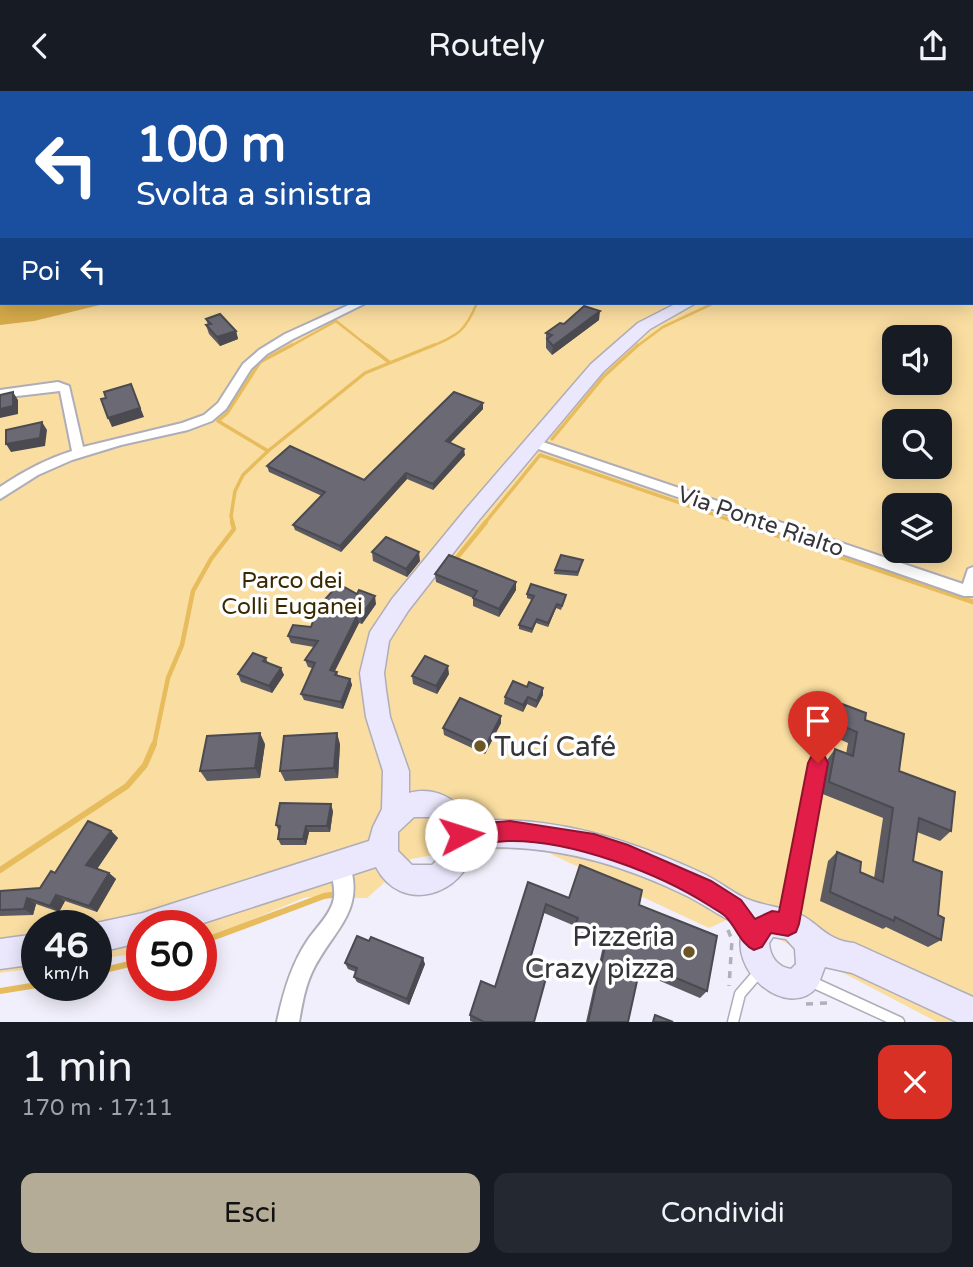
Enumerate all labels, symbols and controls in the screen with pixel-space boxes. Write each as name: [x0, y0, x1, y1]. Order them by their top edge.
icon: back: [21, 27, 59, 65]
text: Routely: [428, 27, 545, 65]
icon: share: [914, 27, 952, 65]
text: 100 m: [136, 116, 286, 175]
icon: left: [21, 119, 112, 210]
text: Svolta a sinistra: [136, 176, 372, 214]
icon: left: [74, 252, 112, 290]
text: Poi: [21, 256, 60, 287]
map controls: [882, 325, 952, 563]
button: sound: [882, 325, 952, 395]
button: search: [882, 409, 952, 479]
street label: Via Ponte Rialto: [674, 480, 848, 564]
button: layers: [882, 493, 952, 563]
park label: Parco dei Colli Euganei: [221, 567, 363, 621]
pin: [788, 691, 848, 763]
icon: arrive: [799, 702, 837, 740]
place label: Tucí Café: [494, 730, 616, 764]
marker: Tucí Café: [472, 738, 488, 754]
position arrow: [424, 798, 498, 872]
speed limit sign: 50: [126, 910, 217, 1001]
place label: Pizzeria Crazy pizza: [525, 920, 675, 986]
text: 46: [45, 925, 88, 967]
marker: Pizzeria Crazy pizza: [681, 944, 697, 960]
text: km/h: [44, 962, 89, 984]
text: 1 min: [21, 1042, 133, 1093]
button: close: [878, 1045, 952, 1119]
text: 170 m · 17:11: [21, 1094, 173, 1122]
button: Esci: [21, 1173, 480, 1253]
button: Condividi: [494, 1173, 952, 1253]

